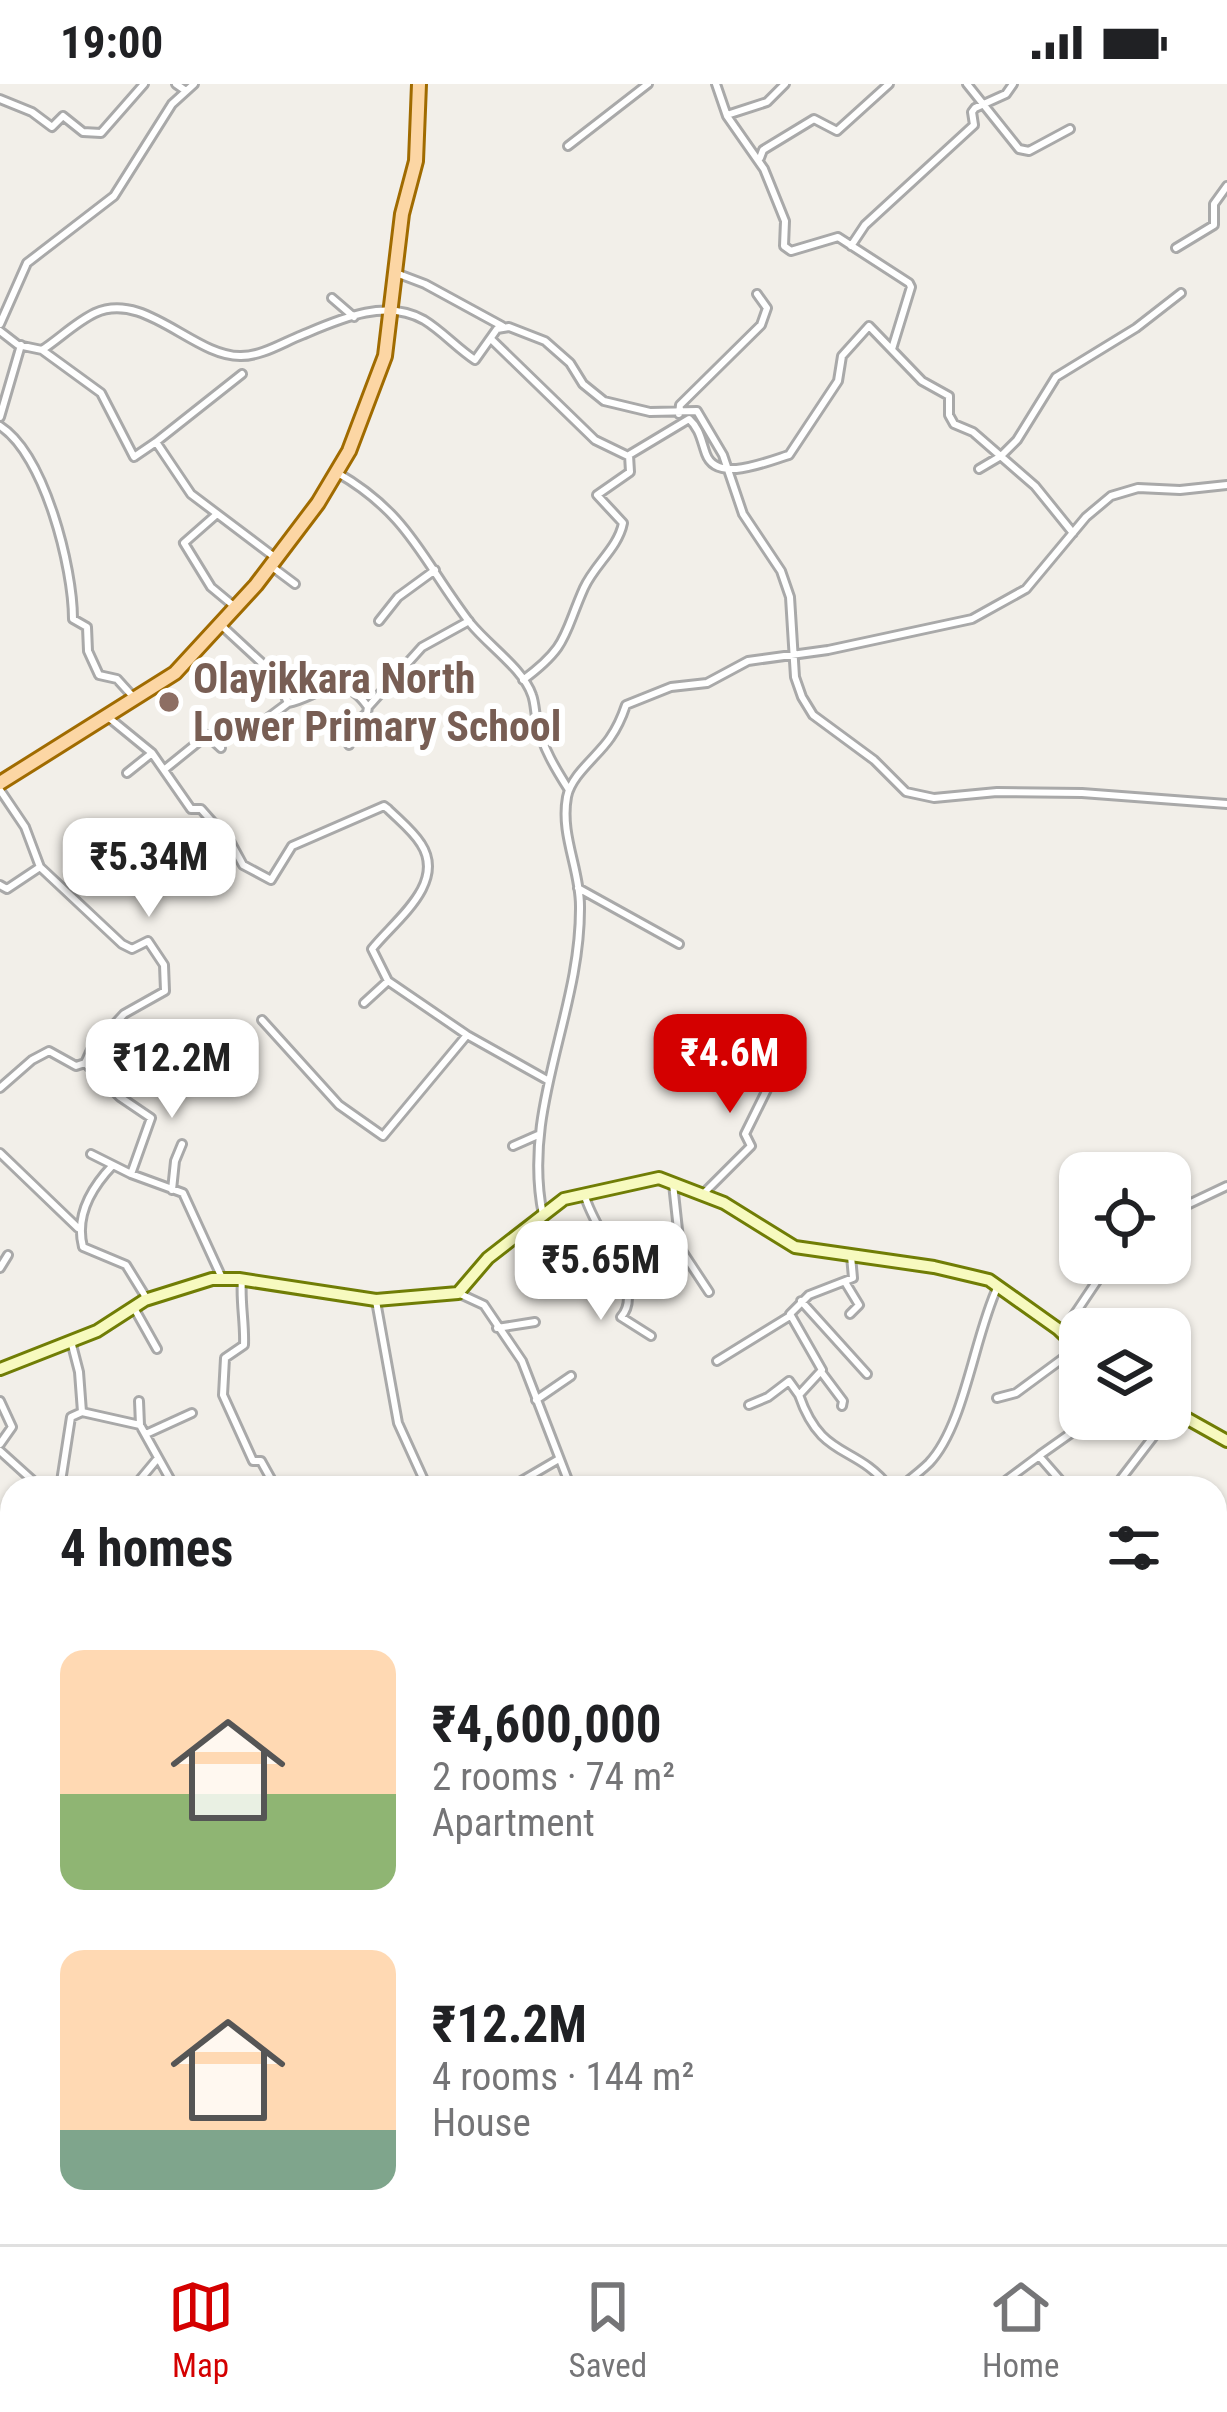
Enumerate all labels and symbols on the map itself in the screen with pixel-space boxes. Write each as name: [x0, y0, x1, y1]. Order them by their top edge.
place label: Olayikkara North Lower Primary School: [193, 654, 561, 751]
marker: Olayikkara North Lower Primary School: [156, 689, 182, 715]
pin: ₹5.34M: [51, 818, 247, 920]
pin: ₹4.6M: [646, 1014, 814, 1116]
pin: ₹12.2M: [74, 1019, 270, 1121]
pin: ₹5.65M: [503, 1221, 699, 1323]

